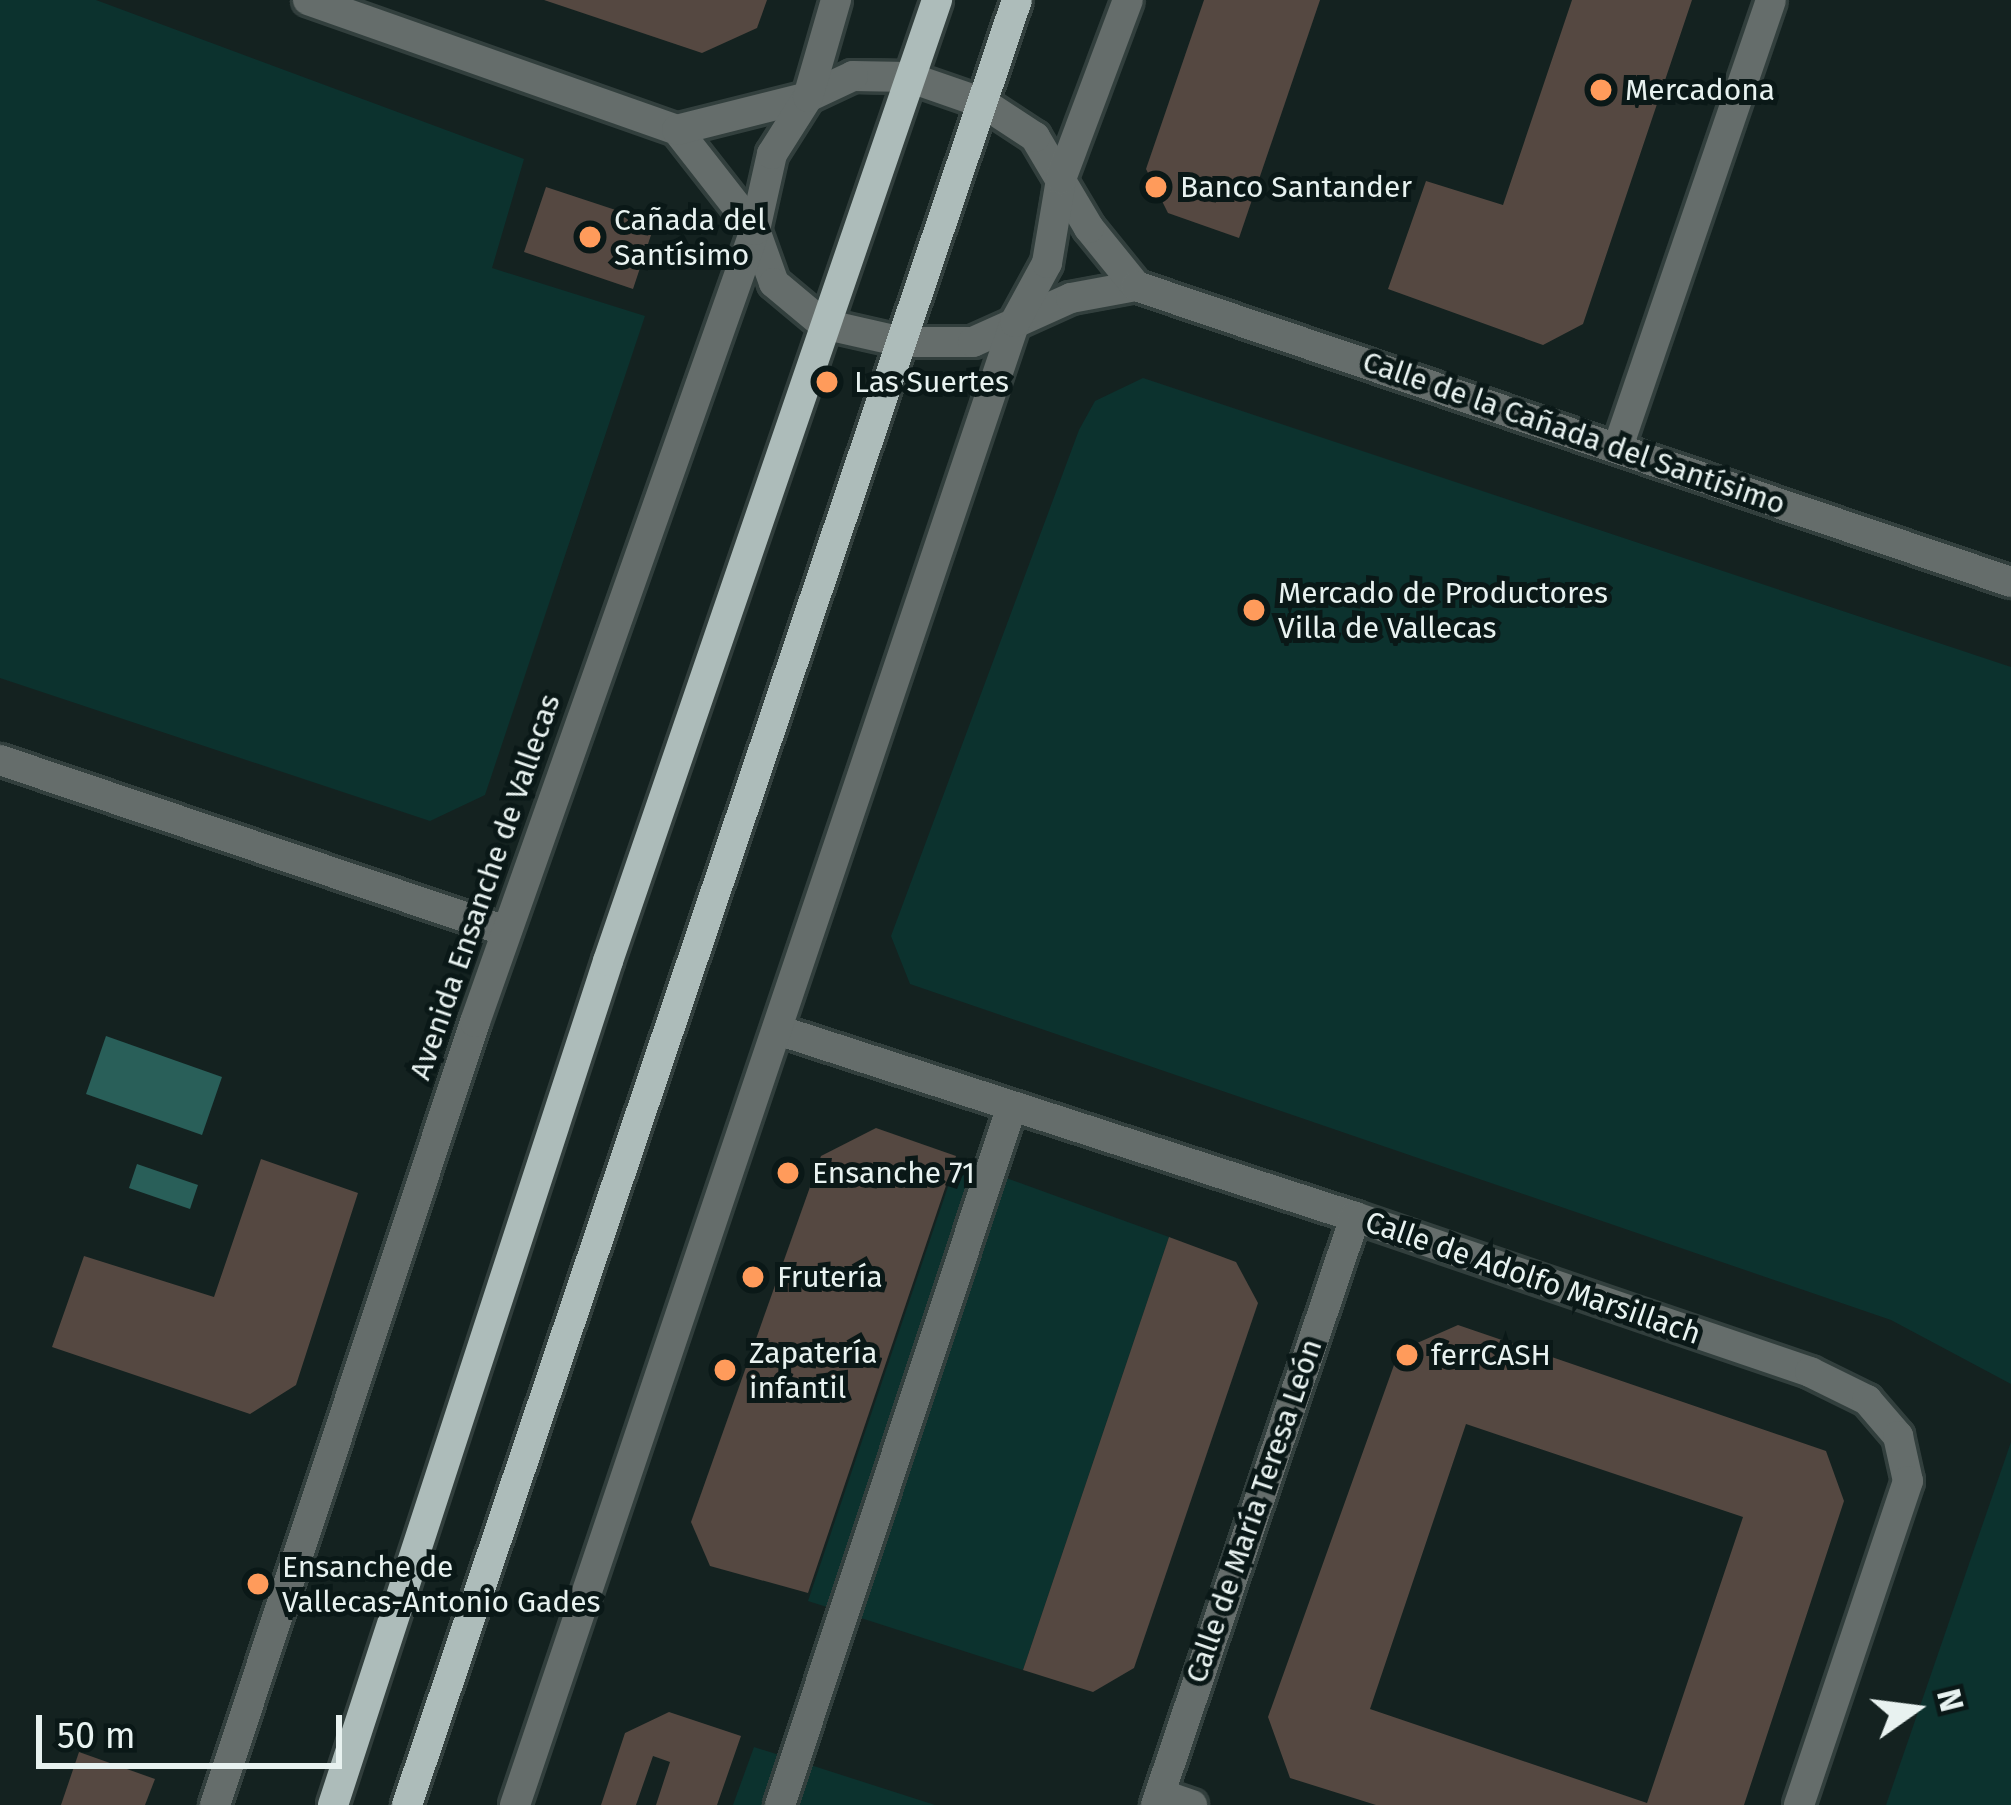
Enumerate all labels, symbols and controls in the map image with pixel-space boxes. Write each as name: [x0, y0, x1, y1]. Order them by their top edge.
place label: Mercadona: [1625, 72, 1775, 108]
marker: Mercadona: [1588, 77, 1614, 103]
place label: Banco Santander: [1180, 169, 1412, 205]
marker: Banco Santander: [1143, 174, 1169, 200]
place label: Cañada del Santísimo: [614, 202, 766, 272]
marker: Cañada del Santísimo: [577, 224, 603, 250]
street label: Calle de la Cañada del Santísimo: [1358, 344, 1790, 522]
place label: Las Suertes: [854, 364, 1009, 400]
marker: Las Suertes: [811, 366, 843, 398]
place label: Mercado de Productores Villa de Vallecas: [1278, 575, 1608, 646]
marker: Mercado de Productores Villa de Vallecas: [1241, 597, 1267, 623]
street label: Avenida Ensanche de Vallecas: [402, 690, 568, 1084]
place label: Ensanche 71: [812, 1155, 975, 1191]
marker: Ensanche 71: [775, 1160, 801, 1186]
street label: Calle de Adolfo Marsillach: [1361, 1204, 1705, 1352]
place label: Frutería: [777, 1259, 883, 1295]
marker: Frutería: [740, 1264, 766, 1290]
street label: Calle de María Teresa León: [1178, 1334, 1330, 1688]
place label: Zapatería infantil: [749, 1335, 877, 1406]
place label: ferrCASH: [1431, 1337, 1551, 1373]
marker: ferrCASH: [1394, 1342, 1420, 1368]
marker: Zapatería infantil: [712, 1357, 738, 1383]
place label: Ensanche de Vallecas-Antonio Gades: [282, 1549, 601, 1620]
marker: Ensanche de Vallecas-Antonio Gades: [245, 1571, 271, 1597]
north arrow: [1855, 1649, 1975, 1769]
text: N: [1928, 1685, 1972, 1716]
scale bar: [42, 1691, 348, 1765]
text: 50 m: [57, 1714, 136, 1758]

